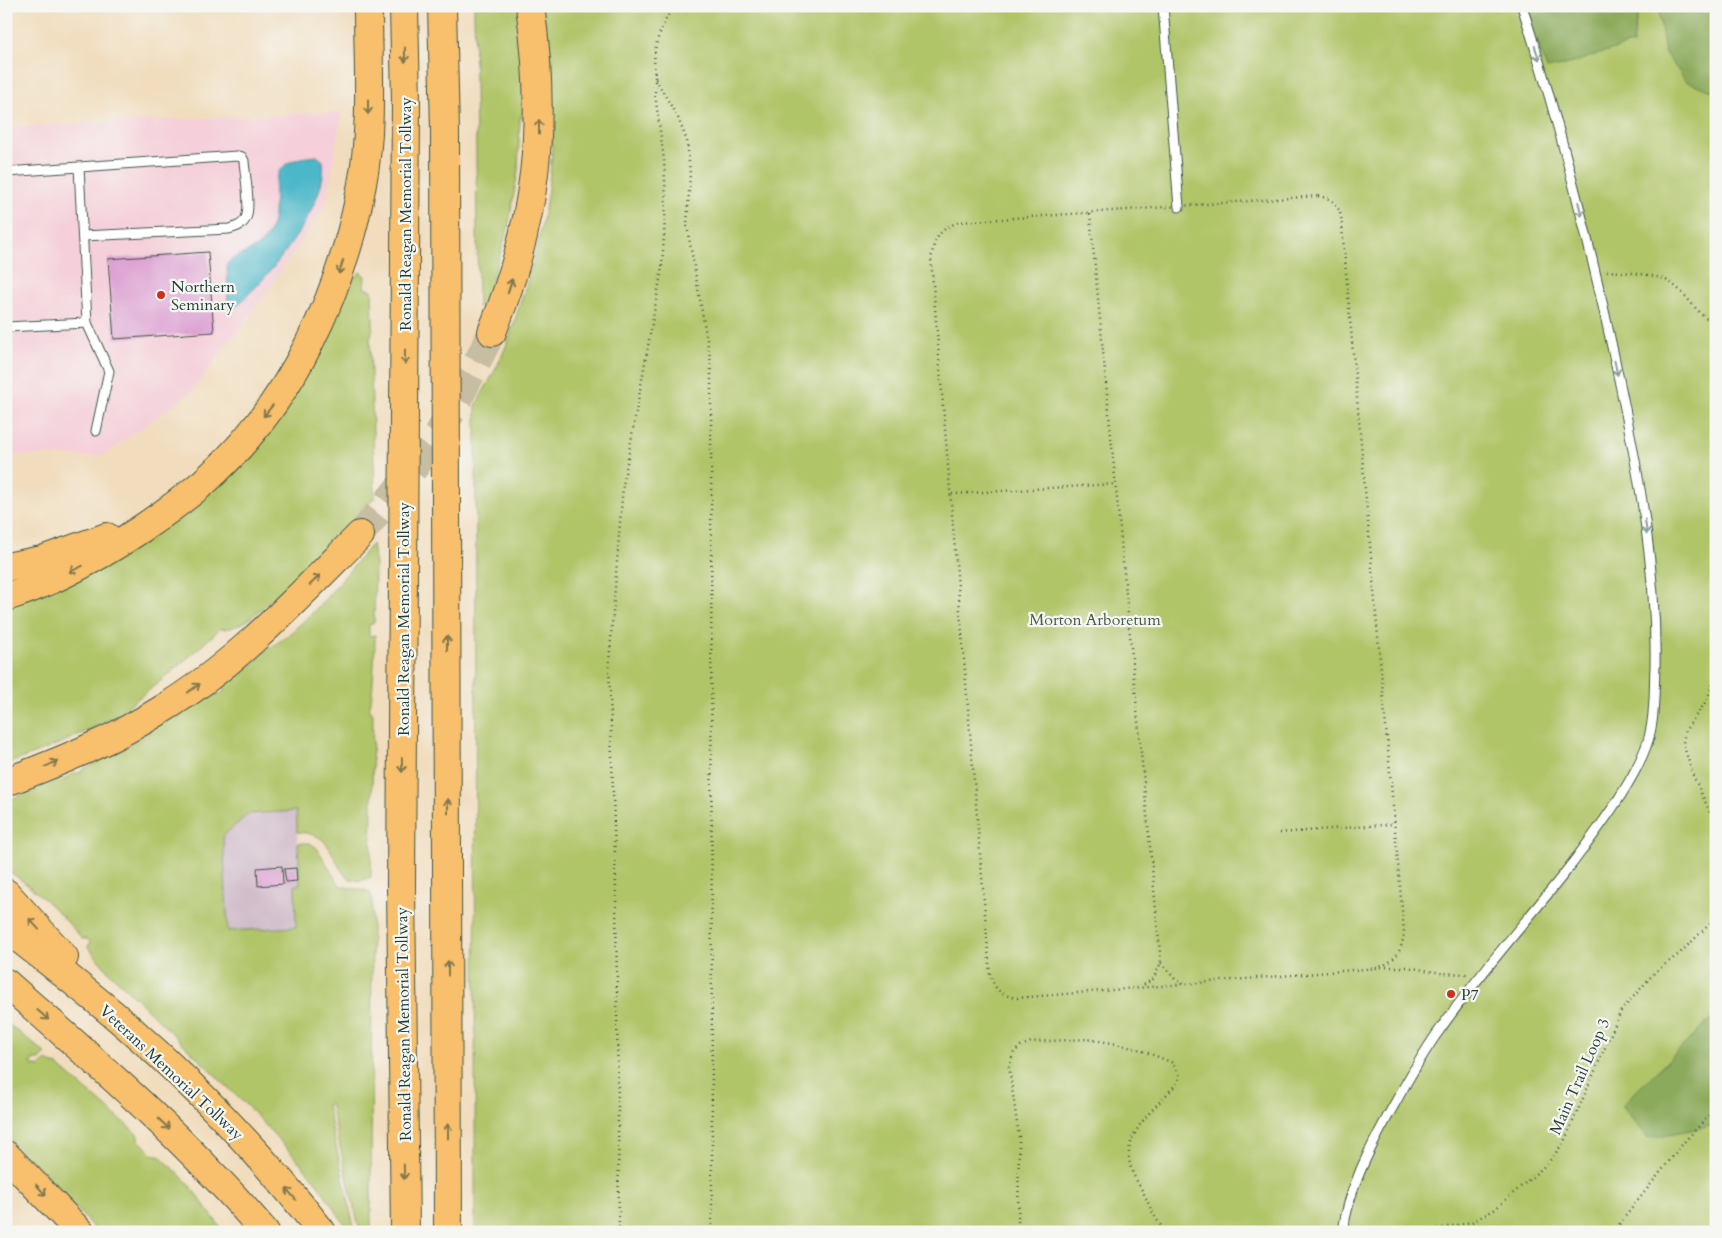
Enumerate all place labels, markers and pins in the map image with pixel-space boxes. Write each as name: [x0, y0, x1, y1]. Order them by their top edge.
place label: Northern Seminary: [171, 276, 235, 316]
marker: Northern Seminary: [155, 289, 167, 301]
place label: P7: [1461, 984, 1479, 1006]
marker: P7: [1445, 988, 1457, 1000]

